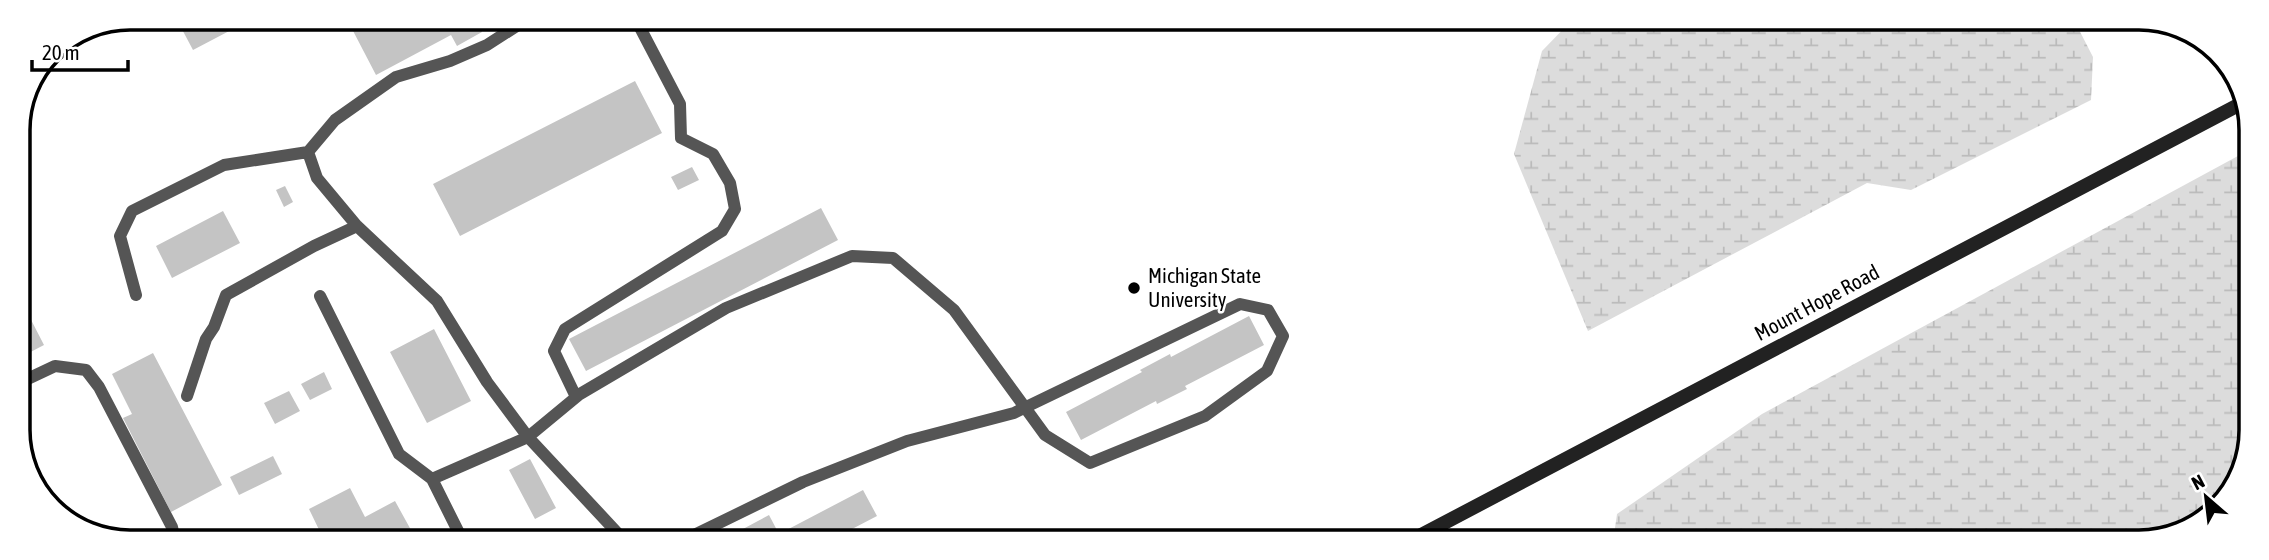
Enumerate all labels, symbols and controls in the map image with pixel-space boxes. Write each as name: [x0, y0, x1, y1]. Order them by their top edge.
scale bar: [32, 28, 128, 72]
text: 20 m: [42, 40, 80, 64]
street label: Mount Hope Road: [1750, 259, 1883, 345]
place label: Michigan State University: [1148, 263, 1261, 311]
marker: Michigan State University: [1126, 280, 1142, 296]
north arrow: [2171, 462, 2241, 532]
text: N: [2188, 470, 2208, 494]

